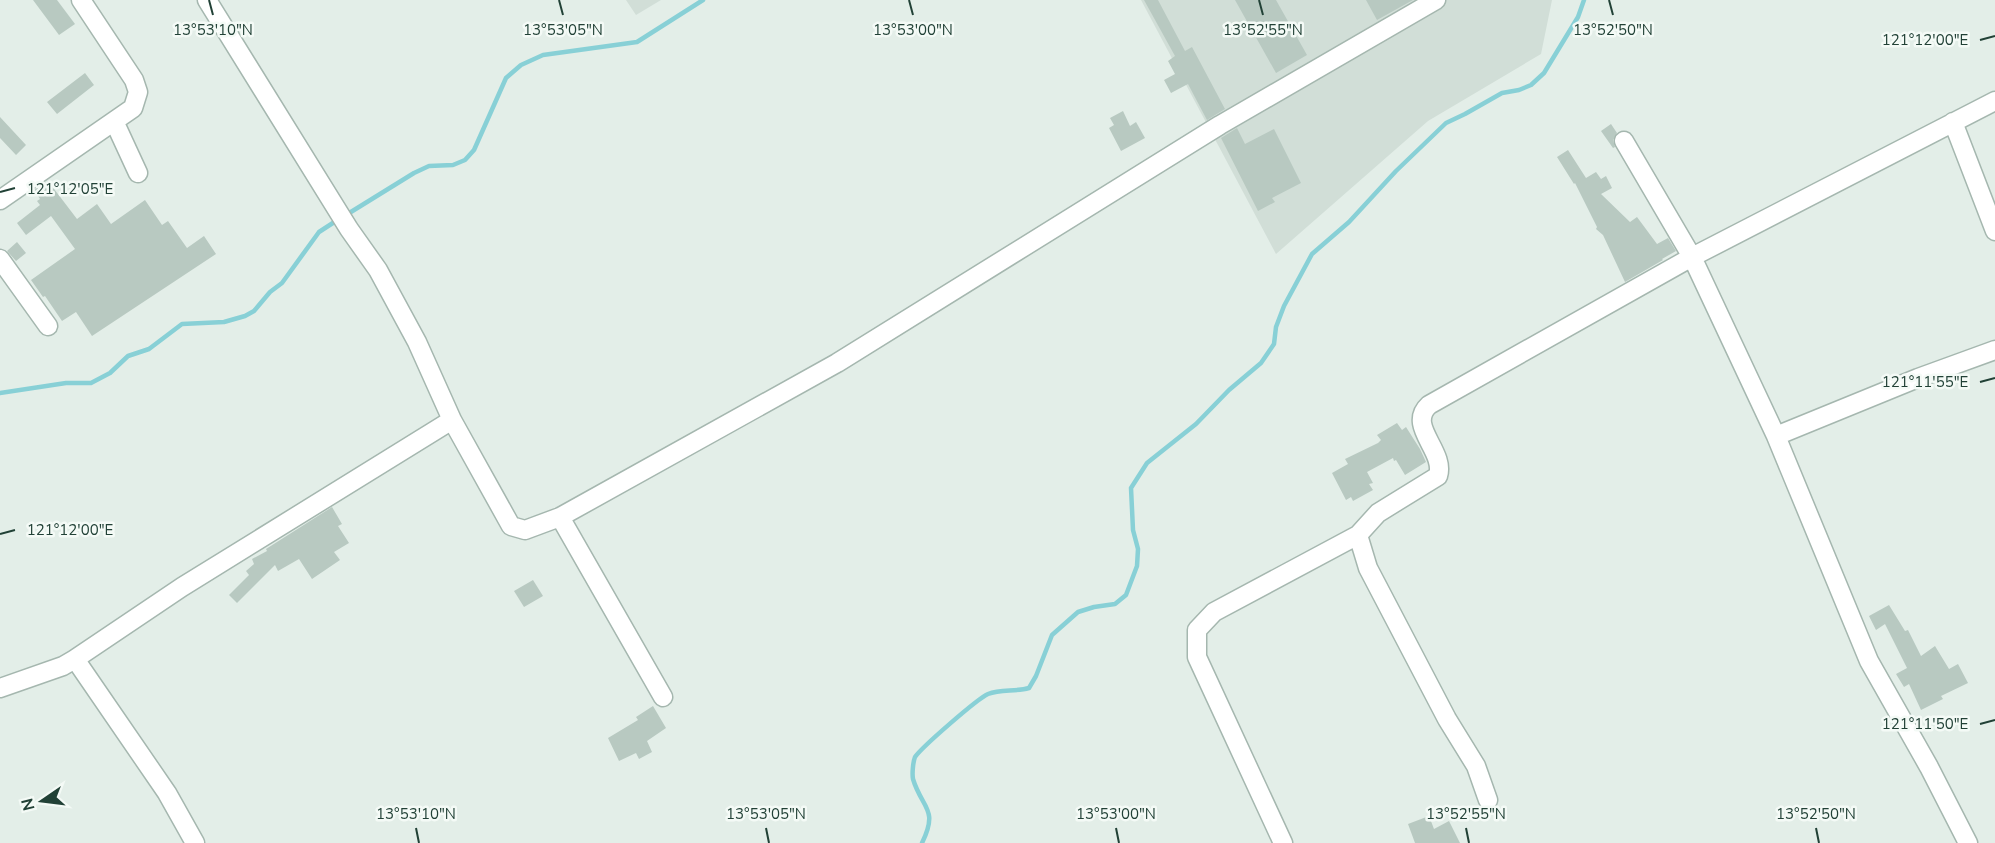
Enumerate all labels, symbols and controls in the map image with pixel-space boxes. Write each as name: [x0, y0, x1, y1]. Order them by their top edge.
text: 13°53'10"N: [173, 20, 253, 40]
text: 13°53'05"N: [523, 20, 603, 40]
text: 13°53'00"N: [873, 20, 953, 40]
text: 13°52'55"N: [1223, 20, 1303, 40]
text: 13°52'50"N: [1573, 20, 1653, 40]
text: 121°12'00"E: [1882, 30, 1968, 50]
text: 121°12'05"E: [27, 179, 113, 199]
text: 121°11'55"E: [1882, 372, 1968, 392]
text: 121°12'00"E: [27, 520, 113, 540]
text: 121°11'50"E: [1882, 714, 1968, 734]
north arrow: [12, 771, 72, 831]
text: N: [16, 796, 41, 813]
text: 13°53'10"N: [376, 804, 456, 824]
text: 13°53'05"N: [726, 804, 806, 824]
text: 13°53'00"N: [1076, 804, 1156, 824]
text: 13°52'55"N: [1426, 804, 1506, 824]
text: 13°52'50"N: [1776, 804, 1856, 824]

